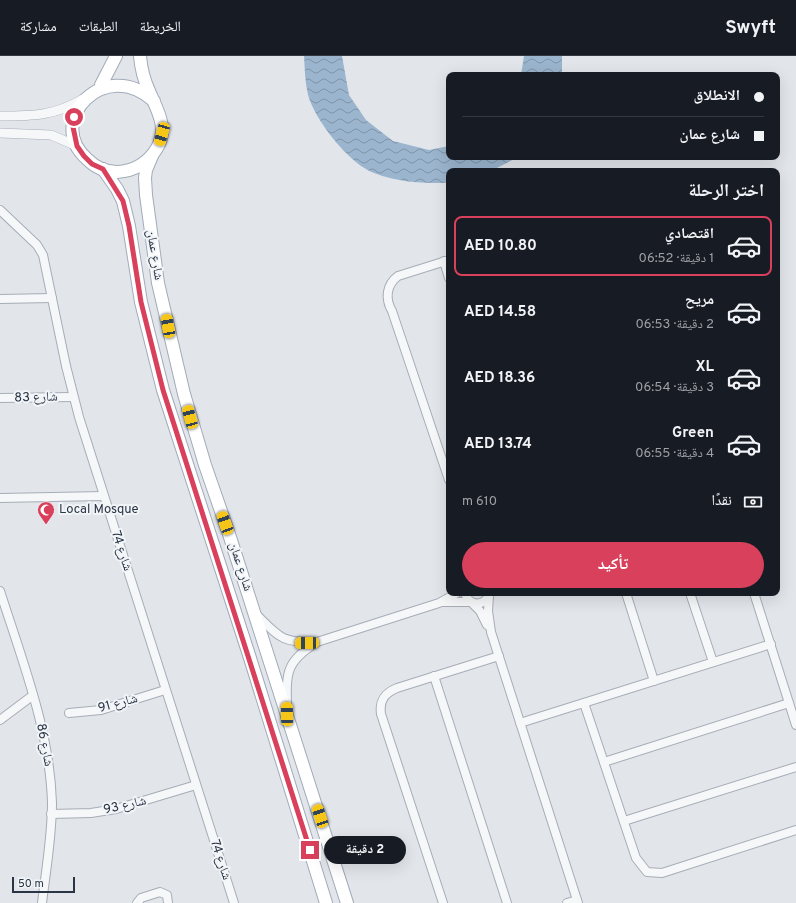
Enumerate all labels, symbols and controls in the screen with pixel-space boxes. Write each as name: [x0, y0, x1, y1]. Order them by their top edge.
text: Swyft: [725, 16, 776, 40]
text: مشاركة: [20, 19, 57, 36]
text: الطبقات: [79, 19, 118, 36]
text: الخريطة: [140, 19, 181, 36]
text: الانطلاق: [694, 87, 740, 106]
route start: [65, 108, 83, 126]
car: [153, 121, 171, 147]
text: شارع عمان: [679, 126, 740, 145]
text: اختر الرحلة: [689, 180, 764, 203]
text: اقتصادي: [665, 225, 714, 244]
icon: car: [726, 228, 762, 264]
street label: شارع عمان: [142, 229, 166, 281]
text: AED 10.80: [464, 237, 537, 256]
text: 1 دقيقة · 06:52: [639, 251, 714, 267]
text: مريح: [685, 291, 714, 310]
icon: car: [726, 294, 762, 330]
text: AED 14.58: [464, 303, 536, 322]
car: [160, 313, 176, 339]
text: 2 دقيقة · 06:53: [635, 317, 714, 333]
text: XL: [696, 358, 714, 377]
icon: car: [726, 360, 762, 396]
text: AED 18.36: [464, 369, 535, 388]
text: 3 دقيقة · 06:54: [635, 380, 714, 396]
street label: شارع 83: [14, 390, 58, 406]
car: [181, 404, 199, 430]
text: Green: [672, 424, 714, 443]
icon: car: [726, 426, 762, 462]
text: AED 13.74: [464, 435, 532, 454]
text: 4 دقيقة · 06:55: [635, 446, 714, 462]
icon: cash: [742, 491, 764, 513]
text: نقدًا: [711, 492, 732, 511]
text: 610 m: [462, 494, 497, 510]
mosque icon: Local Mosque: [36, 500, 56, 525]
place label: Local Mosque: [59, 502, 139, 518]
car: [215, 510, 235, 536]
street label: شارع 74: [107, 529, 135, 573]
street label: شارع عمان: [225, 540, 255, 594]
button: تأكيد: [462, 542, 764, 588]
car: [295, 637, 319, 649]
street label: شارع 91: [96, 691, 140, 717]
car: [281, 702, 293, 726]
street label: شارع 86: [32, 722, 56, 768]
street label: شارع 93: [102, 793, 148, 819]
car: [311, 803, 329, 829]
callout: 2 دقيقة: [324, 836, 406, 864]
street label: شارع 74: [206, 838, 234, 882]
route end: [301, 841, 319, 859]
text: 2 دقيقة: [346, 842, 384, 858]
scale bar: [12, 875, 75, 894]
text: 50 m: [18, 877, 44, 891]

